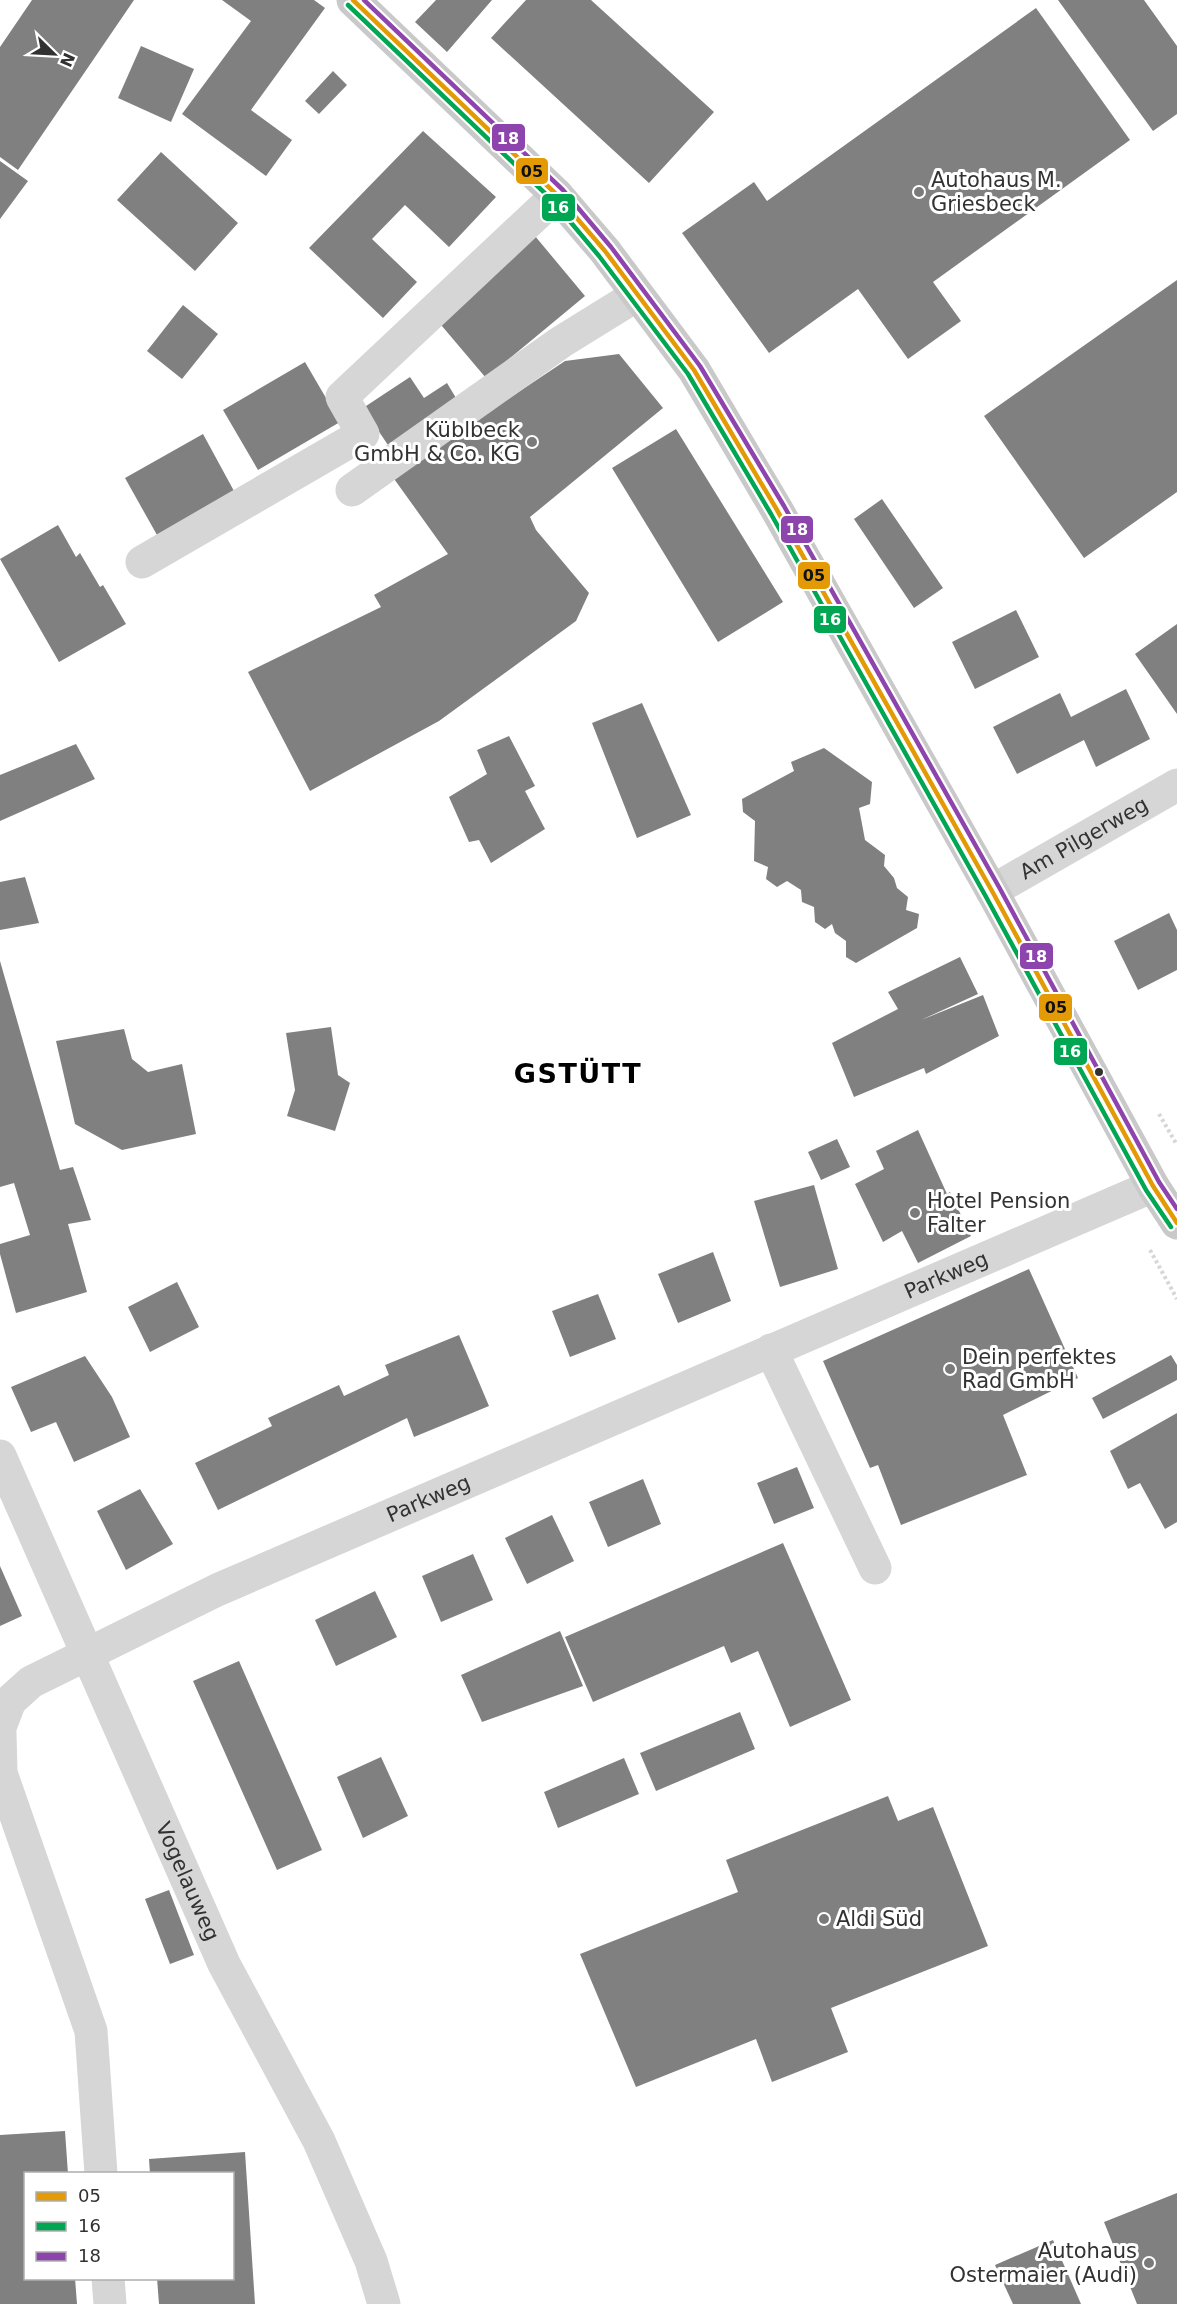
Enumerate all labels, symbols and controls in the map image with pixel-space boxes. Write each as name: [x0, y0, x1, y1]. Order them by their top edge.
north arrow: [24, 24, 84, 84]
text: N: [56, 50, 79, 70]
line badge: 18: [491, 123, 526, 152]
text: 18: [497, 129, 519, 148]
line badge: 05: [515, 157, 549, 185]
text: 05: [521, 162, 543, 181]
place label: Autohaus M. Griesbeck: [931, 168, 1062, 216]
marker: Autohaus M. Griesbeck: [912, 185, 926, 199]
line badge: 16: [541, 193, 576, 222]
text: 16: [547, 198, 569, 217]
place label: Küblbeck GmbH & Co. KG: [354, 418, 521, 466]
marker: Küblbeck GmbH & Co. KG: [525, 435, 539, 449]
line badge: 18: [780, 515, 814, 544]
text: 18: [786, 520, 808, 539]
line badge: 05: [797, 561, 831, 590]
text: 05: [803, 566, 825, 585]
line badge: 16: [813, 605, 847, 634]
text: 16: [819, 610, 841, 629]
street label: Am Pilgerweg: [1016, 792, 1152, 884]
line badge: 18: [1019, 942, 1054, 970]
text: 18: [1025, 947, 1047, 966]
line badge: 05: [1038, 993, 1073, 1022]
text: 05: [1045, 998, 1067, 1017]
line badge: 16: [1053, 1037, 1088, 1066]
text: 16: [1059, 1042, 1081, 1061]
district label: GSTÜTT: [514, 1057, 642, 1089]
unlabelled marker: [1093, 1066, 1105, 1078]
place label: Hotel Pension Falter: [927, 1189, 1070, 1237]
marker: Hotel Pension Falter: [908, 1206, 922, 1220]
street label: Parkweg: [901, 1247, 992, 1304]
place label: Dein perfektes Rad GmbH: [962, 1345, 1116, 1393]
marker: Dein perfektes Rad GmbH: [943, 1362, 957, 1376]
street label: Parkweg: [383, 1470, 474, 1527]
street label: Vogelauweg: [151, 1818, 224, 1945]
place label: Aldi Süd: [836, 1907, 922, 1931]
marker: Aldi Süd: [817, 1912, 831, 1926]
legend: [24, 2172, 234, 2280]
text: 05: [78, 2185, 101, 2206]
text: 16: [78, 2215, 101, 2236]
place label: Autohaus Ostermaier (Audi): [949, 2239, 1137, 2287]
text: 18: [78, 2245, 101, 2266]
marker: Autohaus Ostermaier (Audi): [1142, 2256, 1156, 2270]

